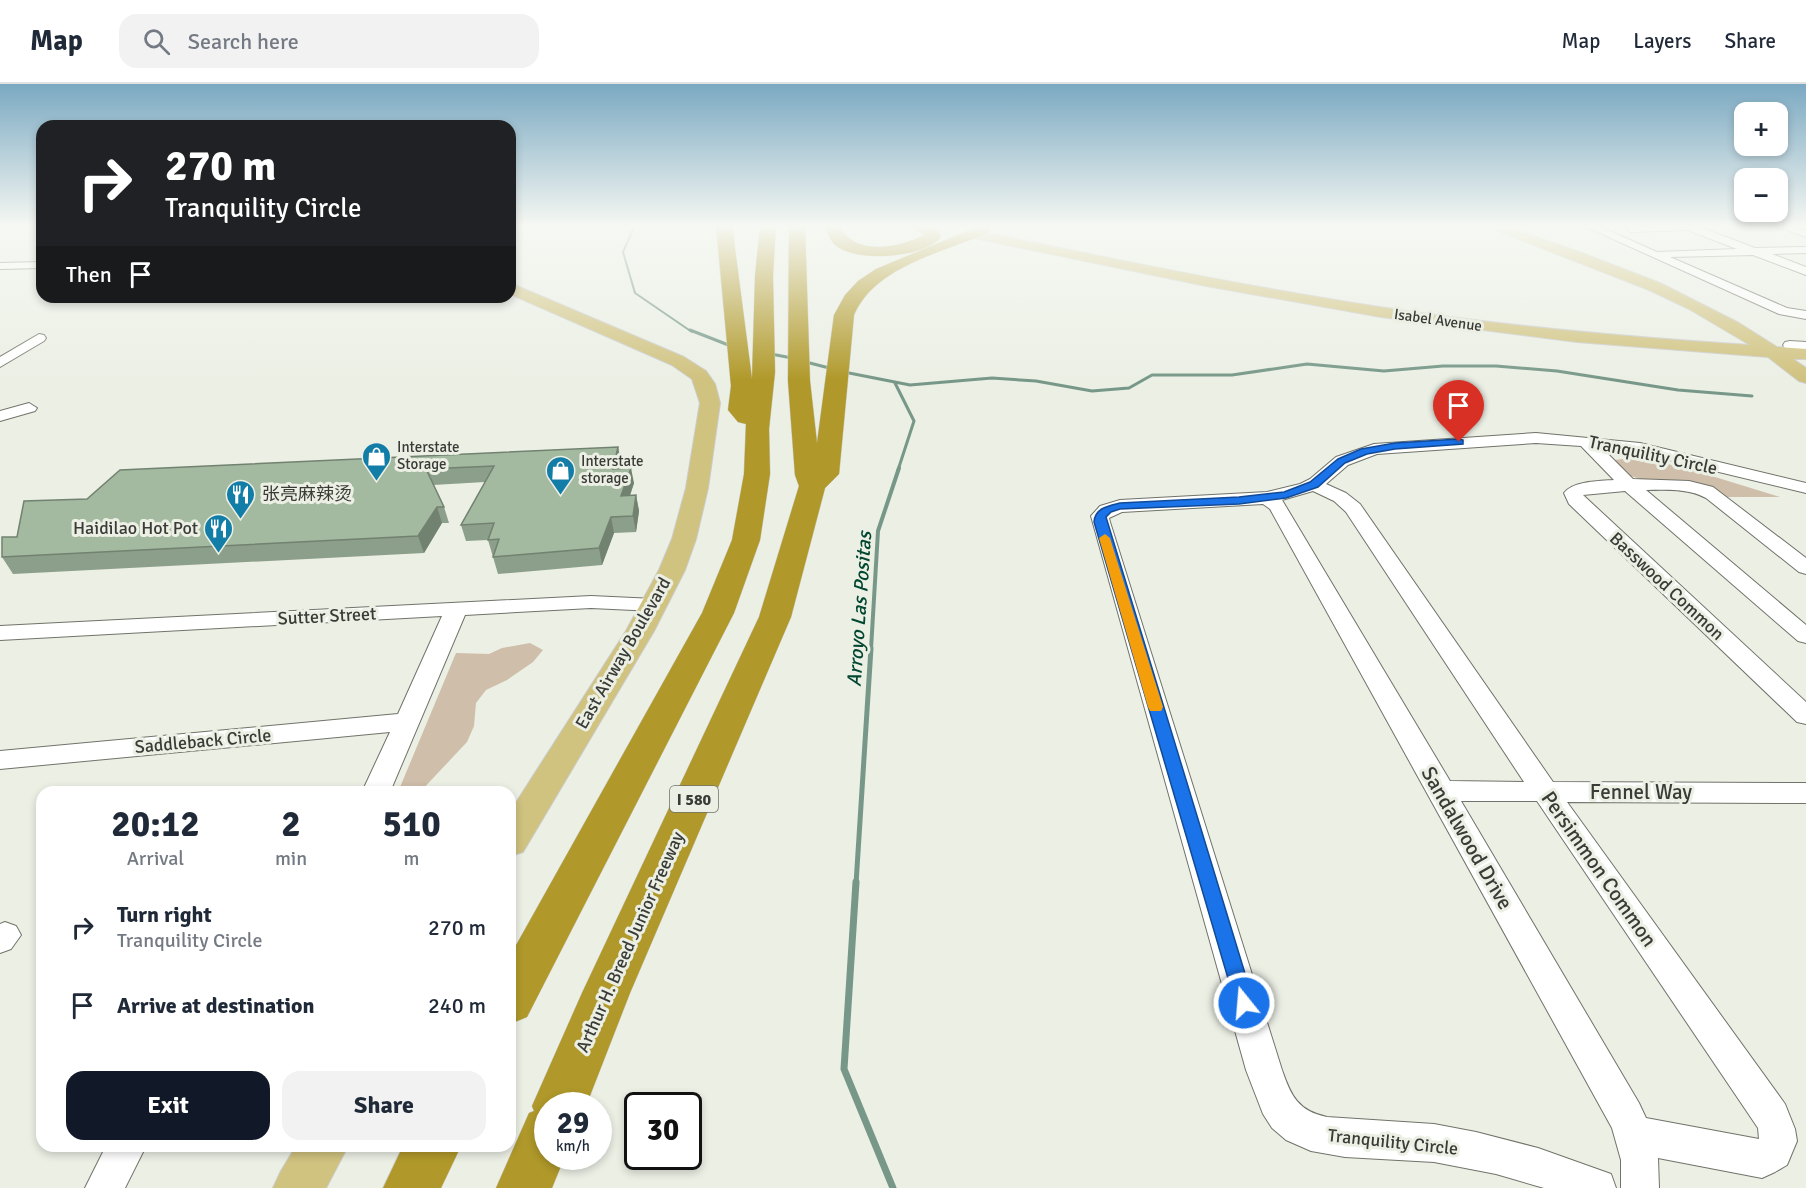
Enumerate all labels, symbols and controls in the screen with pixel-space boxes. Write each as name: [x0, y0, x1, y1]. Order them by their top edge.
search box: [119, 14, 539, 68]
text: Map: [30, 24, 83, 58]
icon: search: [140, 25, 173, 58]
text: Search here: [188, 28, 299, 55]
text: Map: [1562, 28, 1600, 54]
text: Layers: [1633, 28, 1691, 54]
text: Share: [1724, 28, 1776, 54]
map controls: [1734, 102, 1788, 222]
button: +: [1734, 102, 1788, 156]
text: 270 m: [165, 141, 276, 192]
icon: right: [66, 144, 144, 222]
button: −: [1734, 168, 1788, 222]
text: Tranquility Circle: [165, 192, 361, 225]
icon: arrive: [124, 258, 157, 291]
text: Then: [66, 261, 112, 288]
street label: Isabel Avenue: [1393, 305, 1483, 335]
pin: [1433, 380, 1484, 442]
icon: arrive: [1442, 389, 1475, 422]
street label: Tranquility Circle: [1587, 431, 1719, 479]
place label: Interstate Storage: [397, 438, 460, 473]
shop icon: Interstate Storage: [360, 440, 392, 482]
place label: Interstate storage: [581, 452, 644, 487]
shop icon: Interstate storage: [544, 454, 576, 496]
restaurant icon: 张亮麻辣烫: [225, 478, 257, 520]
place label: 张亮麻辣烫: [262, 483, 352, 505]
restaurant icon: Haidilao Hot Pot: [203, 512, 235, 554]
place label: Haidilao Hot Pot: [73, 517, 198, 539]
street label: Basswood Common: [1605, 527, 1729, 645]
water label: Arroyo Las Positas: [842, 528, 878, 687]
street label: East Airway Boulevard: [571, 573, 675, 733]
street label: Sutter Street: [277, 602, 377, 630]
street label: Saddleback Circle: [134, 724, 272, 758]
street label: Sandalwood Drive: [1415, 762, 1519, 914]
street label: Fennel Way: [1590, 779, 1692, 805]
road number: I 580: [670, 786, 718, 812]
street label: Persimmon Common: [1536, 786, 1662, 952]
text: 20:12: [111, 802, 200, 847]
text: 2: [281, 802, 301, 847]
text: 510: [382, 802, 441, 847]
street label: Arthur H. Breed Junior Freeway: [571, 828, 689, 1056]
text: Arrival: [127, 846, 184, 871]
text: min: [275, 846, 307, 871]
text: m: [404, 846, 420, 871]
text: Turn right: [117, 901, 212, 928]
icon: right: [66, 911, 99, 944]
text: 270 m: [428, 914, 486, 941]
text: Tranquility Circle: [117, 928, 263, 953]
position arrow: [1212, 971, 1276, 1035]
icon: arrive: [66, 989, 99, 1022]
text: Arrive at destination: [117, 992, 314, 1019]
text: 240 m: [428, 992, 486, 1019]
button: Exit: [66, 1071, 270, 1140]
button: Share: [282, 1071, 486, 1140]
speed limit sign: 30: [624, 1092, 702, 1170]
text: 29: [557, 1105, 589, 1142]
street label: Tranquility Circle: [1327, 1124, 1459, 1160]
text: km/h: [556, 1137, 590, 1155]

